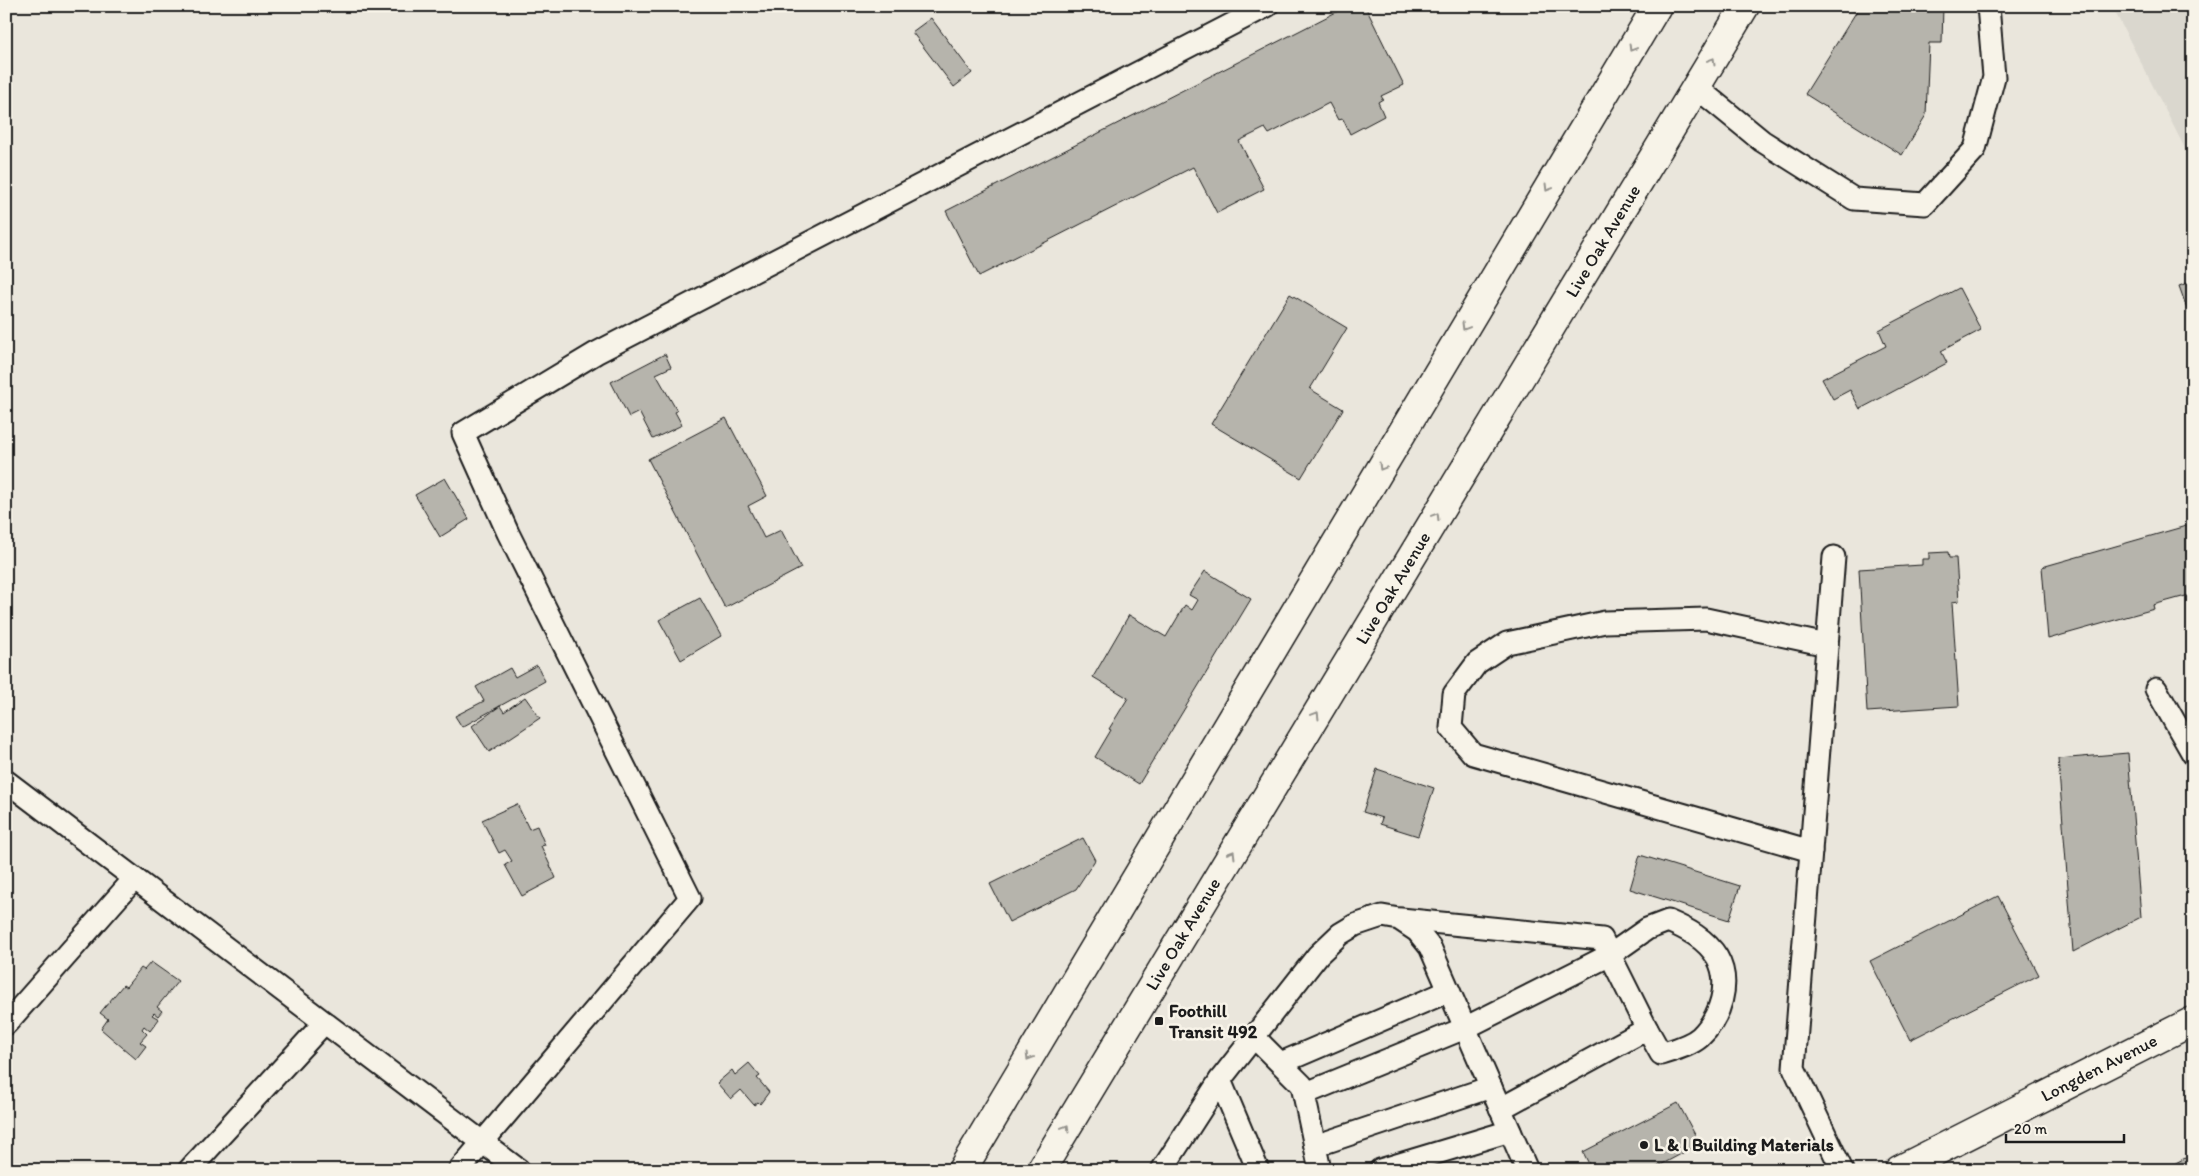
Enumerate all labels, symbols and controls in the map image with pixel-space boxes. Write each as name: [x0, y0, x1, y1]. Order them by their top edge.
one-way arrow: [1628, 43, 1638, 52]
one-way arrow: [1706, 57, 1716, 66]
street label: Live Oak Avenue: [1561, 181, 1645, 301]
one-way arrow: [1545, 182, 1555, 191]
one-way arrow: [1461, 322, 1471, 331]
one-way arrow: [1378, 461, 1388, 470]
one-way arrow: [1430, 513, 1440, 522]
street label: Live Oak Avenue: [1351, 528, 1435, 648]
one-way arrow: [1309, 712, 1319, 721]
one-way arrow: [1225, 851, 1235, 860]
street label: Live Oak Avenue: [1141, 874, 1225, 994]
place label: Foothill Transit 492: [1168, 1000, 1258, 1043]
marker: Foothill Transit 492: [1153, 1015, 1165, 1027]
street label: Longden Avenue: [2037, 1029, 2161, 1107]
one-way arrow: [1025, 1052, 1035, 1061]
scale bar: [2006, 1111, 2124, 1143]
text: 20 m: [2014, 1120, 2048, 1138]
one-way arrow: [1059, 1125, 1069, 1134]
place label: L & l Building Materials: [1654, 1134, 1834, 1156]
marker: L & l Building Materials: [1638, 1139, 1650, 1151]

